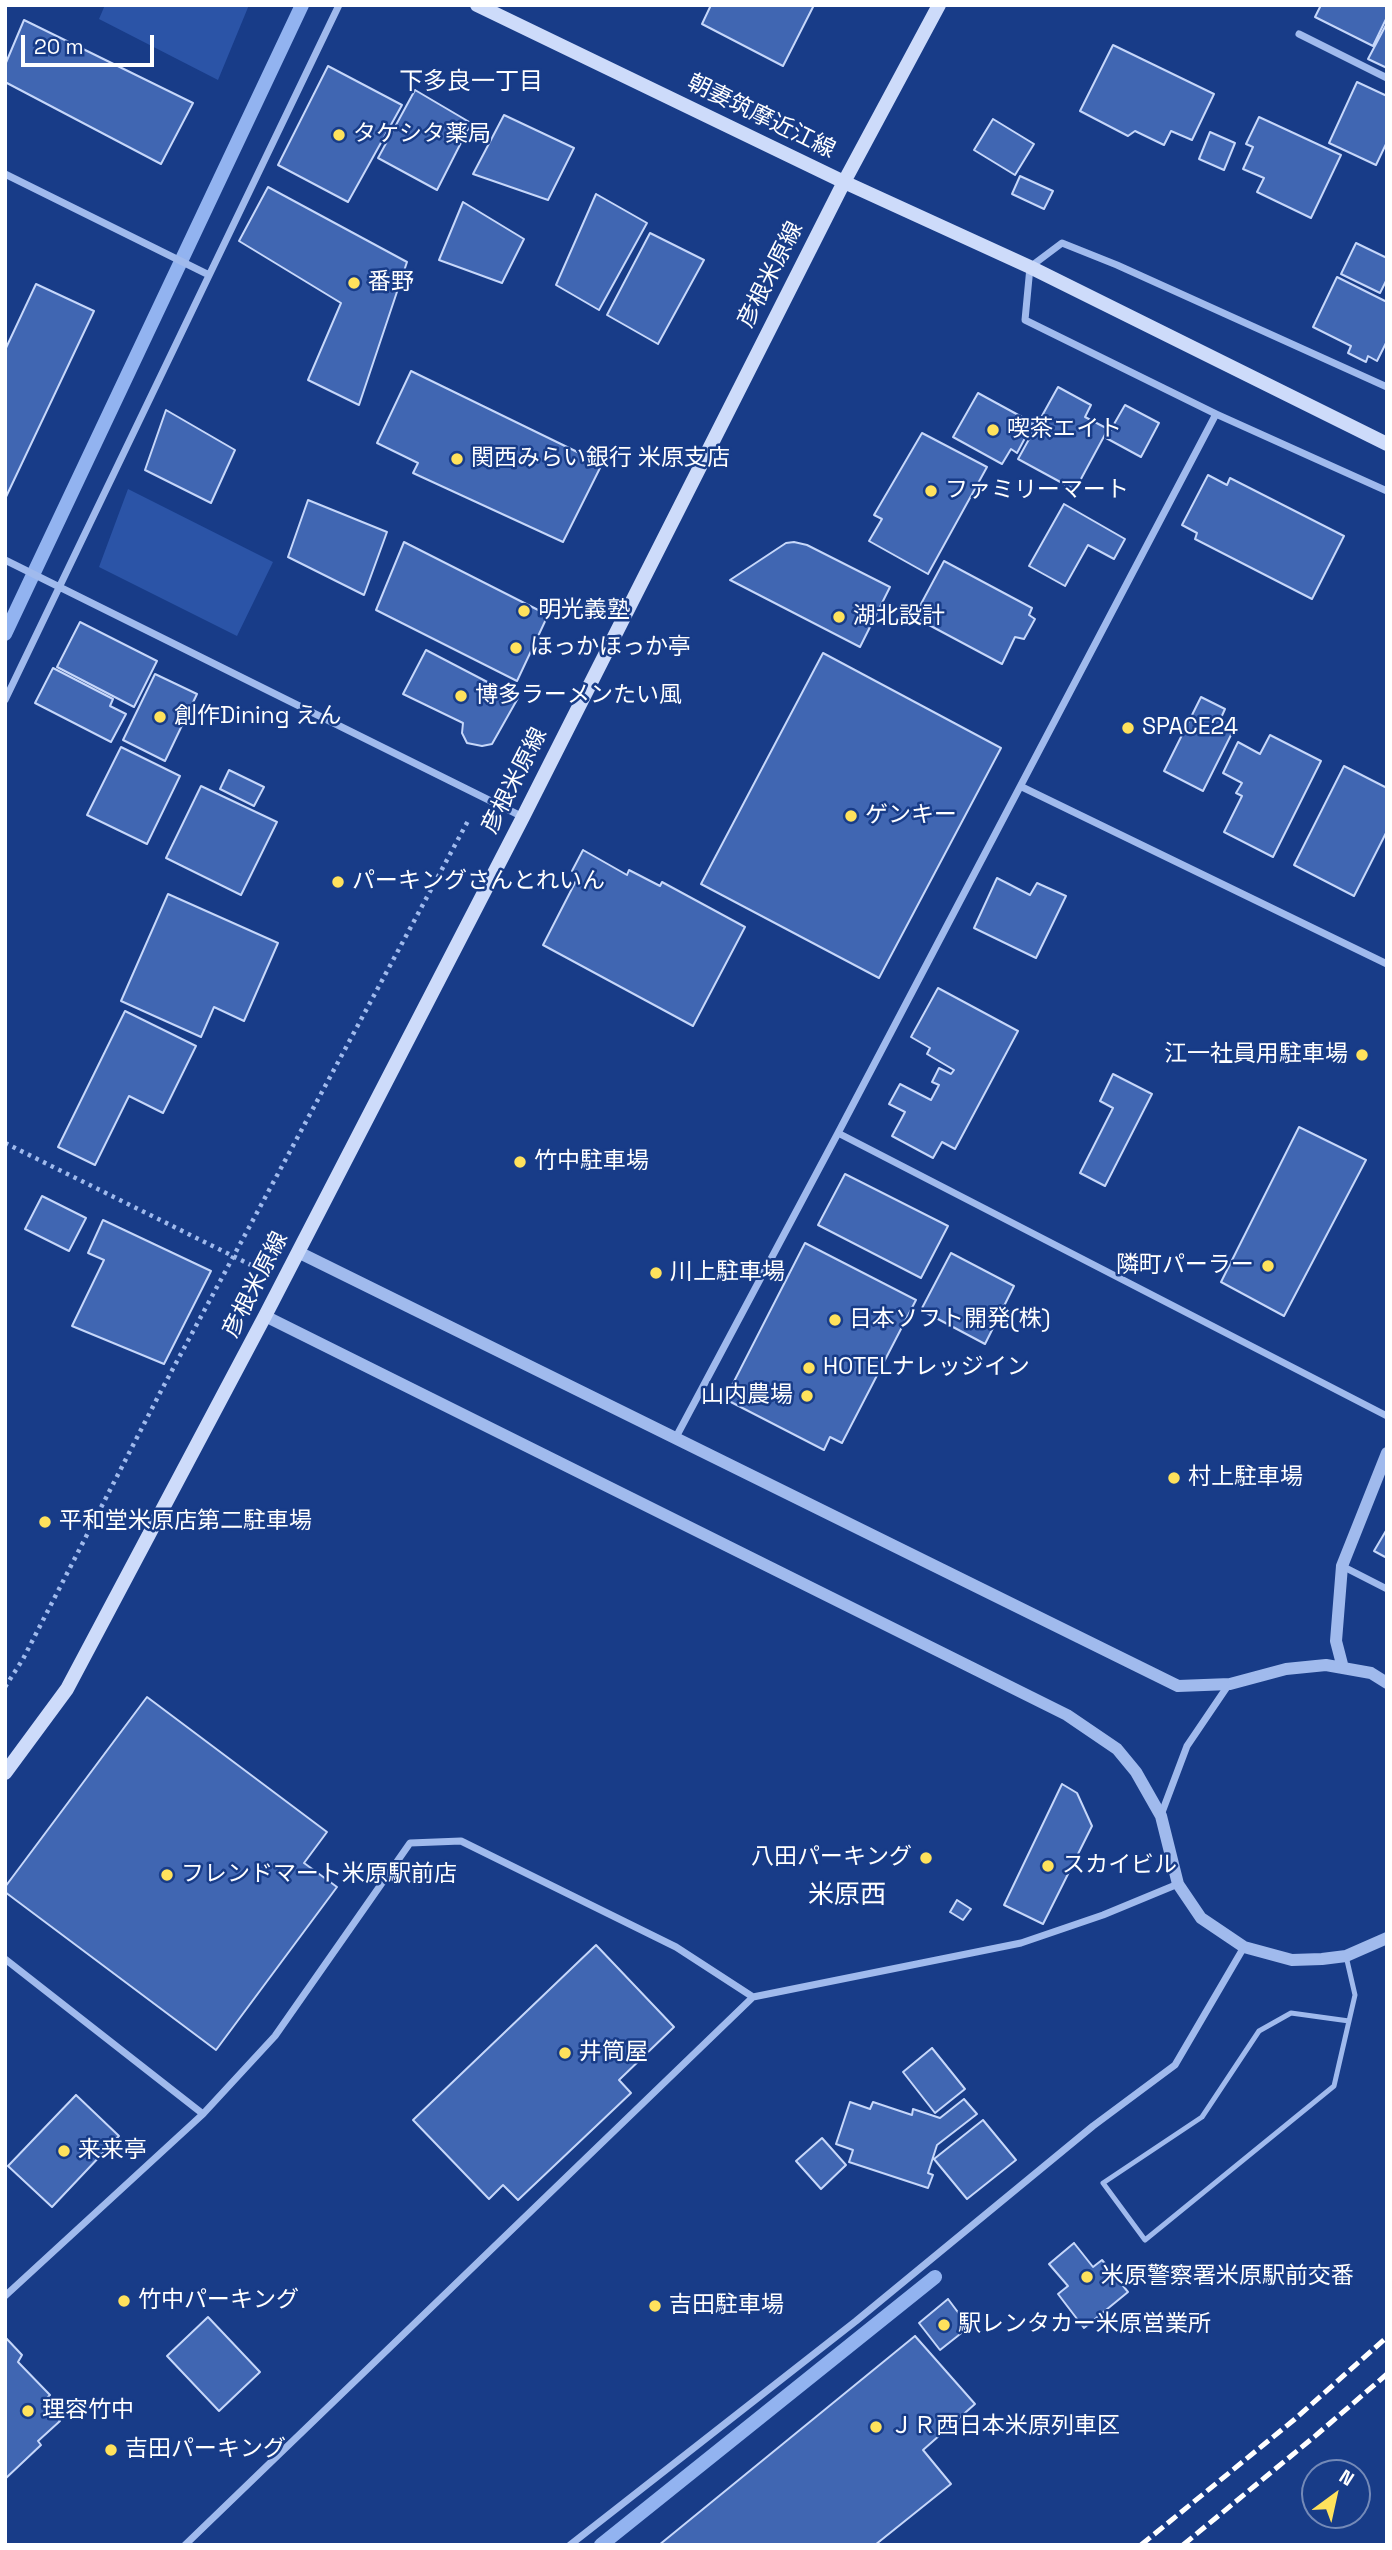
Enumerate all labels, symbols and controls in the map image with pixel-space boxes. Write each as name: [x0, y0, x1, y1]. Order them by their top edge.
scale bar: [24, 21, 158, 65]
text: 20 m: [34, 33, 84, 60]
district label: 下多良一丁目: [399, 68, 543, 96]
street label: 朝妻筑摩近江線: [683, 69, 839, 165]
place label: タケシタ薬局: [353, 121, 491, 149]
marker: タケシタ薬局: [331, 127, 347, 143]
street label: 彦根米原線: [733, 218, 809, 332]
place label: 番野: [368, 269, 414, 297]
marker: 番野: [346, 275, 362, 291]
place label: 喫茶エイト: [1007, 416, 1122, 444]
marker: 喫茶エイト: [985, 422, 1001, 438]
place label: 関西みらい銀行 米原支店: [471, 445, 730, 473]
marker: 関西みらい銀行 米原支店: [449, 451, 465, 467]
place label: ファミリーマート: [945, 477, 1129, 505]
marker: ファミリーマート: [923, 483, 939, 499]
place label: 明光義塾: [538, 597, 630, 625]
marker: 明光義塾: [516, 603, 532, 619]
place label: 湖北設計: [853, 603, 945, 631]
marker: 湖北設計: [831, 609, 847, 625]
place label: ほっかほっか亭: [530, 634, 691, 662]
marker: ほっかほっか亭: [508, 640, 524, 656]
place label: 博多ラーメンたい風: [475, 682, 682, 710]
marker: 博多ラーメンたい風: [453, 688, 469, 704]
place label: 創作Dining えん: [174, 703, 341, 731]
marker: 創作Dining えん: [152, 709, 168, 725]
place label: SPACE24: [1142, 714, 1238, 742]
marker: SPACE24: [1120, 720, 1136, 736]
street label: 彦根米原線: [477, 724, 553, 838]
place label: ゲンキー: [865, 802, 957, 830]
marker: ゲンキー: [843, 808, 859, 824]
place label: パーキングさんとれいん: [352, 868, 605, 896]
marker: パーキングさんとれいん: [330, 874, 346, 890]
place label: 江一社員用駐車場: [1164, 1041, 1348, 1069]
marker: 江一社員用駐車場: [1354, 1047, 1370, 1063]
place label: 竹中駐車場: [534, 1148, 649, 1176]
marker: 竹中駐車場: [512, 1154, 528, 1170]
street label: 彦根米原線: [218, 1228, 294, 1342]
place label: 隣町パーラー: [1116, 1252, 1254, 1280]
marker: 隣町パーラー: [1260, 1258, 1276, 1274]
place label: 川上駐車場: [670, 1259, 785, 1287]
marker: 川上駐車場: [648, 1265, 664, 1281]
place label: 日本ソフト開発(株): [849, 1306, 1050, 1334]
marker: 日本ソフト開発(株): [827, 1312, 843, 1328]
place label: HOTELナレッジイン: [823, 1354, 1030, 1382]
marker: HOTELナレッジイン: [801, 1360, 817, 1376]
place label: 山内農場: [701, 1382, 793, 1410]
marker: 山内農場: [799, 1388, 815, 1404]
place label: 村上駐車場: [1188, 1464, 1303, 1492]
marker: 村上駐車場: [1166, 1470, 1182, 1486]
place label: 平和堂米原店第二駐車場: [59, 1508, 312, 1536]
marker: 平和堂米原店第二駐車場: [37, 1514, 53, 1530]
place label: 八田パーキング: [751, 1844, 912, 1872]
marker: 八田パーキング: [918, 1850, 934, 1866]
place label: スカイビル: [1062, 1852, 1177, 1880]
marker: スカイビル: [1040, 1858, 1056, 1874]
place label: フレンドマート米原駅前店: [181, 1861, 457, 1889]
marker: フレンドマート米原駅前店: [159, 1867, 175, 1883]
district label: 米原西: [808, 1880, 886, 1912]
place label: 井筒屋: [579, 2039, 648, 2067]
marker: 井筒屋: [557, 2045, 573, 2061]
place label: 来来亭: [78, 2137, 147, 2165]
marker: 来来亭: [56, 2143, 72, 2159]
place label: 米原警察署米原駅前交番: [1101, 2263, 1354, 2291]
marker: 米原警察署米原駅前交番: [1079, 2269, 1095, 2285]
place label: 竹中パーキング: [138, 2287, 299, 2315]
place label: 吉田駐車場: [669, 2292, 784, 2320]
marker: 竹中パーキング: [116, 2293, 132, 2309]
marker: 吉田駐車場: [647, 2298, 663, 2314]
place label: 駅レンタカー米原営業所: [958, 2311, 1211, 2339]
marker: 駅レンタカー米原営業所: [936, 2317, 952, 2333]
place label: 理容竹中: [42, 2397, 134, 2425]
marker: 理容竹中: [20, 2403, 36, 2419]
place label: ＪＲ西日本米原列車区: [890, 2413, 1120, 2441]
marker: ＪＲ西日本米原列車区: [868, 2419, 884, 2435]
place label: 吉田パーキング: [125, 2436, 286, 2464]
marker: 吉田パーキング: [103, 2442, 119, 2458]
north arrow: [1301, 2459, 1371, 2529]
text: N: [1334, 2464, 1359, 2492]

